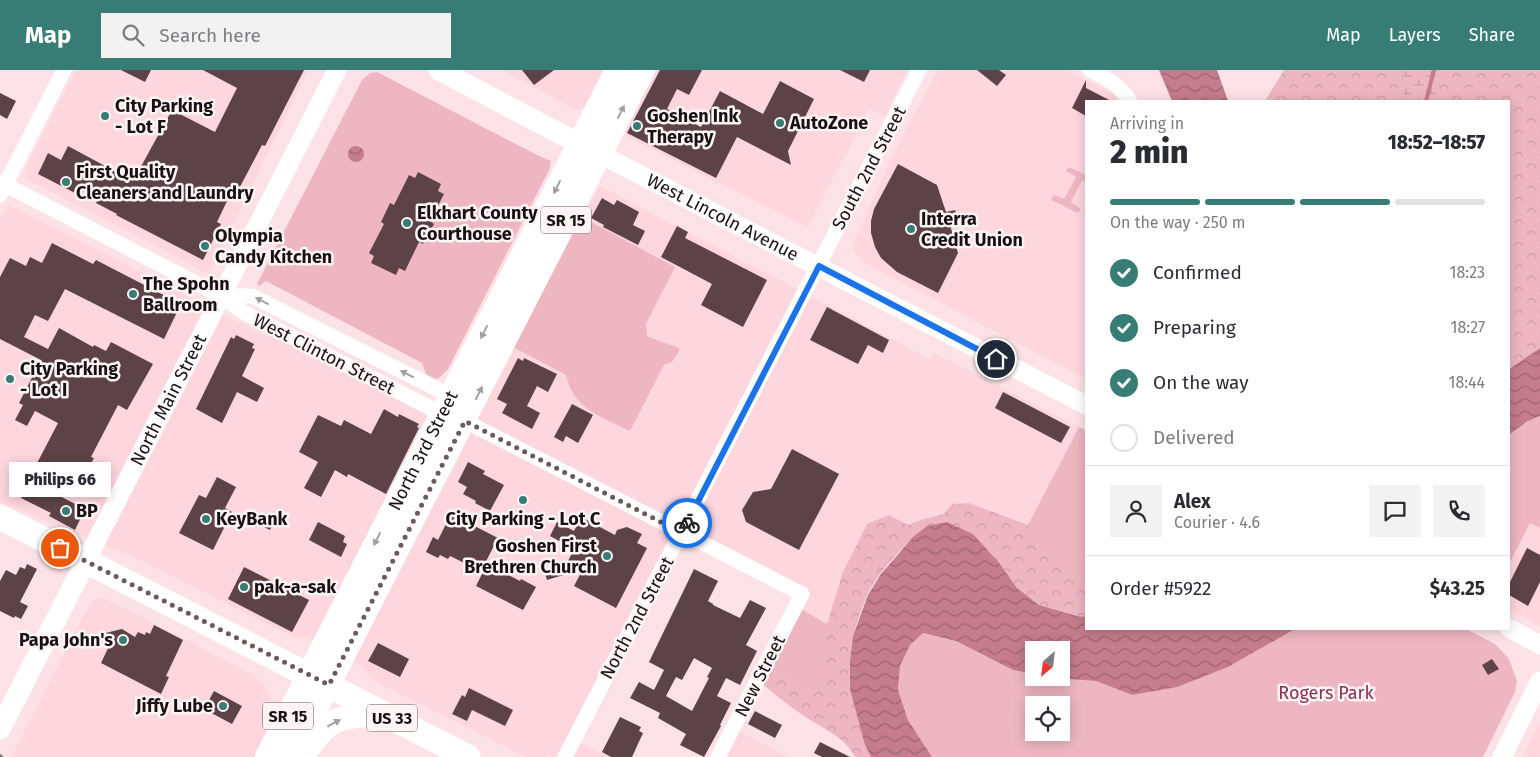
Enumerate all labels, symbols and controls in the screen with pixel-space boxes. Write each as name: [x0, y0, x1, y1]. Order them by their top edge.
search box: [101, 13, 451, 58]
text: Map: [25, 21, 71, 49]
icon: search: [119, 21, 147, 49]
text: Search here: [159, 24, 261, 47]
text: Map: [1326, 24, 1361, 46]
text: Layers: [1389, 24, 1441, 46]
text: Share: [1469, 24, 1515, 46]
place label: City Parking - Lot F: [115, 95, 213, 138]
street label: South 2nd Street: [827, 102, 911, 233]
one-way arrow: [617, 105, 625, 119]
place label: Goshen Ink Therapy: [647, 105, 739, 148]
marker: City Parking - Lot F: [99, 110, 111, 122]
place label: AutoZone: [789, 112, 868, 134]
text: Arriving in: [1110, 114, 1184, 133]
marker: AutoZone: [774, 117, 786, 129]
marker: Goshen Ink Therapy: [631, 120, 643, 132]
text: 18:52–18:57: [1388, 131, 1485, 154]
text: 2 min: [1110, 133, 1188, 171]
place label: First Quality Cleaners and Laundry: [76, 161, 254, 204]
street label: West Lincoln Avenue: [643, 169, 802, 266]
marker: First Quality Cleaners and Laundry: [60, 176, 72, 188]
one-way arrow: [553, 180, 561, 194]
place label: Elkhart County Courthouse: [417, 202, 538, 245]
road number: SR 15: [541, 206, 591, 234]
place label: Interra Credit Union: [921, 208, 1023, 251]
text: On the way · 250 m: [1110, 213, 1246, 232]
marker: Elkhart County Courthouse: [401, 217, 413, 229]
marker: Interra Credit Union: [905, 223, 917, 235]
place label: Olympia Candy Kitchen: [215, 225, 332, 268]
marker: Olympia Candy Kitchen: [199, 240, 211, 252]
icon: check: [1110, 259, 1138, 287]
text: Confirmed: [1153, 261, 1242, 284]
text: 18:23: [1450, 263, 1485, 282]
place label: The Spohn Ballroom: [143, 273, 230, 316]
marker: The Spohn Ballroom: [127, 288, 139, 300]
one-way arrow: [255, 297, 269, 305]
street label: West Clinton Street: [250, 309, 399, 399]
icon: check: [1110, 314, 1138, 342]
text: Preparing: [1153, 316, 1236, 339]
text: 18:27: [1451, 318, 1485, 337]
one-way arrow: [479, 325, 487, 339]
street label: North Main Street: [126, 330, 211, 469]
pin: [975, 338, 1017, 380]
icon: home: [982, 345, 1010, 373]
place label: City Parking - Lot I: [20, 358, 118, 401]
icon: check: [1110, 369, 1138, 397]
one-way arrow: [400, 370, 415, 378]
text: On the way: [1153, 371, 1249, 394]
marker: City Parking - Lot I: [4, 373, 16, 385]
text: 18:44: [1448, 373, 1485, 392]
street label: North 3rd Street: [384, 386, 463, 514]
one-way arrow: [475, 386, 483, 400]
text: Delivered: [1153, 426, 1235, 449]
callout: Philips 66: [9, 463, 111, 498]
text: Philips 66: [24, 470, 96, 489]
button: person: [1110, 485, 1162, 537]
button: chat: [1369, 485, 1421, 537]
button: phone: [1433, 485, 1485, 537]
text: Alex: [1174, 490, 1211, 513]
marker: City Parking - Lot C: [517, 494, 529, 506]
courier: [662, 498, 712, 548]
place label: BP: [76, 500, 98, 522]
marker: BP: [60, 505, 72, 517]
place label: KeyBank: [216, 508, 289, 530]
place label: City Parking - Lot C: [446, 508, 601, 530]
icon: bike: [673, 509, 701, 537]
marker: KeyBank: [200, 513, 212, 525]
text: Courier · 4.6: [1174, 513, 1260, 532]
pin: [39, 527, 81, 569]
one-way arrow: [373, 531, 381, 546]
icon: bag: [46, 534, 74, 562]
place label: Goshen First Brethren Church: [464, 535, 598, 578]
marker: Goshen First Brethren Church: [601, 550, 613, 562]
street label: North 2nd Street: [596, 553, 679, 683]
place label: pak-a-sak: [254, 576, 337, 598]
text: Order #5922: [1110, 577, 1211, 600]
text: $43.25: [1430, 577, 1485, 600]
marker: pak-a-sak: [238, 581, 250, 593]
place label: Papa John's: [19, 629, 113, 651]
street label: New Street: [730, 631, 790, 720]
marker: Papa John's: [117, 634, 129, 646]
north arrow: [1025, 641, 1070, 686]
map controls: [1025, 641, 1070, 741]
park label: Rogers Park: [1278, 682, 1374, 704]
place label: Jiffy Lube: [135, 695, 213, 717]
button: locate: [1025, 696, 1070, 741]
marker: Jiffy Lube: [217, 700, 229, 712]
road number: SR 15: [263, 702, 313, 729]
road number: US 33: [367, 704, 417, 731]
one-way arrow: [326, 719, 341, 727]

